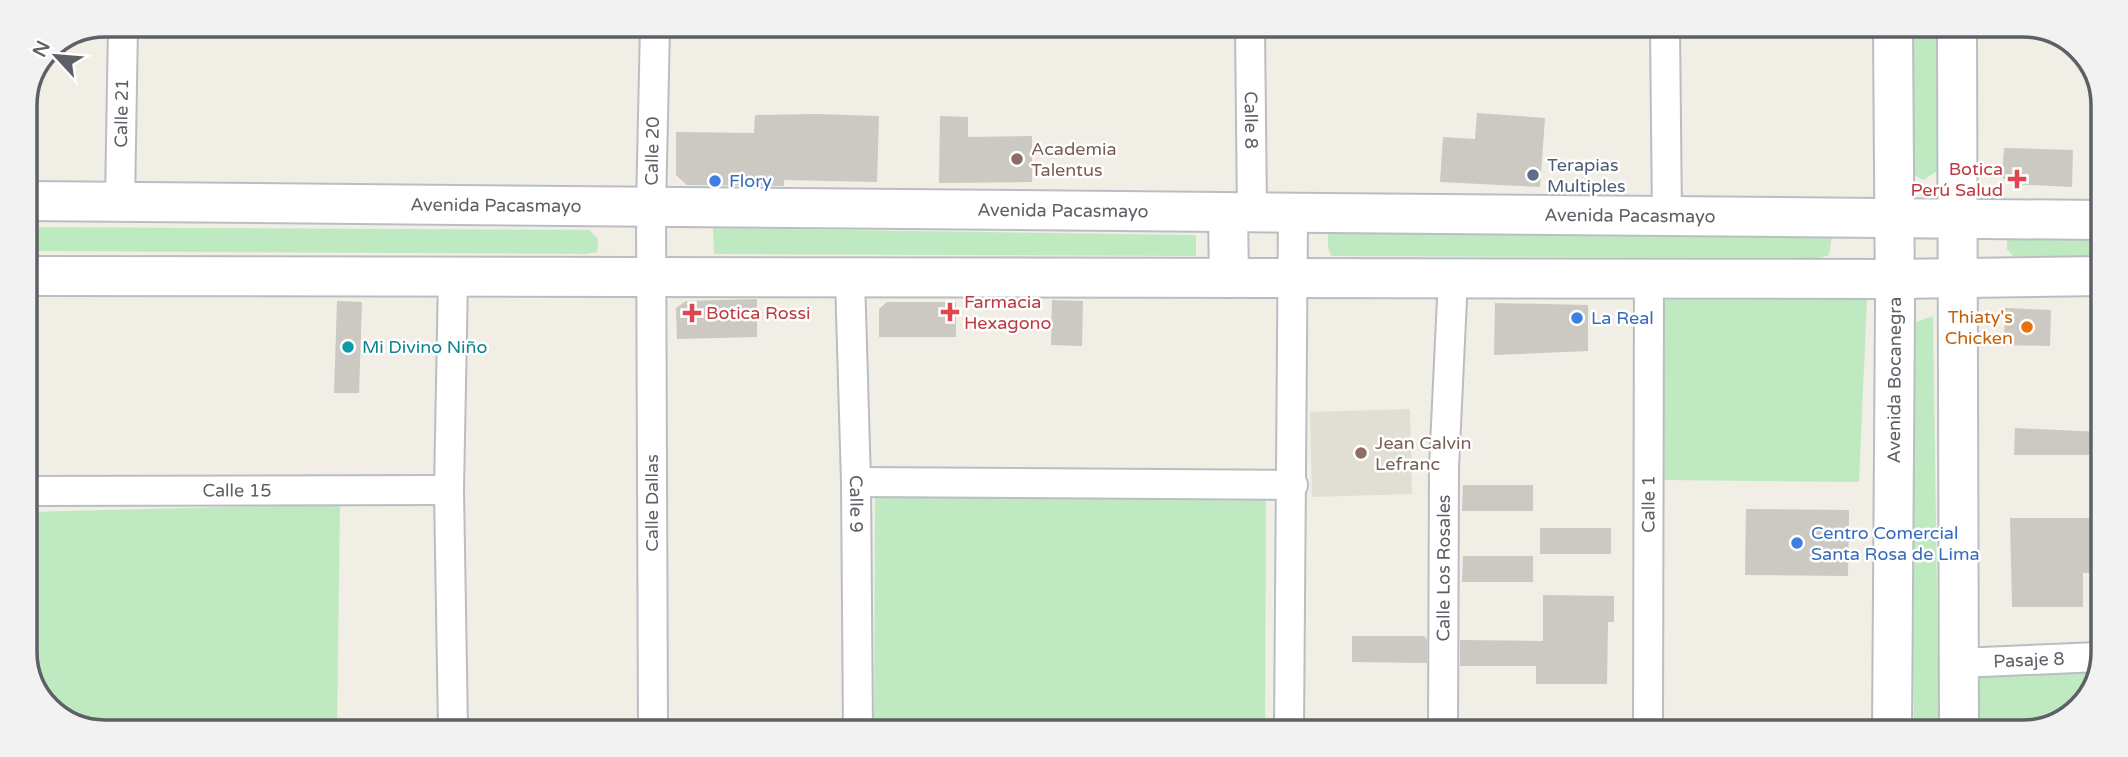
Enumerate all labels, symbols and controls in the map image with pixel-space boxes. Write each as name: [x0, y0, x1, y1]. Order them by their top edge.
north arrow: [21, 21, 91, 91]
text: N: [28, 37, 55, 61]
street label: Calle 21: [110, 78, 133, 148]
street label: Calle 8: [1240, 91, 1262, 149]
street label: Calle 20: [640, 116, 664, 186]
place label: Academia Talentus: [1031, 138, 1117, 181]
marker: Academia Talentus: [1009, 151, 1025, 167]
place label: Terapias Multiples: [1547, 154, 1626, 197]
place label: Botica Perú Salud: [1910, 158, 2003, 201]
marker: Terapias Multiples: [1525, 167, 1541, 183]
place label: Flory: [729, 170, 772, 192]
marker: Botica Perú Salud: [2009, 171, 2025, 187]
marker: Flory: [707, 173, 723, 189]
street label: Avenida Pacasmayo: [410, 194, 582, 217]
street label: Avenida Pacasmayo: [977, 199, 1149, 222]
street label: Avenida Pacasmayo: [1544, 204, 1716, 227]
place label: Farmacia Hexagono: [964, 291, 1052, 334]
street label: Avenida Bocanegra: [1883, 297, 1906, 463]
place label: Botica Rossi: [706, 302, 811, 324]
marker: Farmacia Hexagono: [942, 304, 958, 320]
marker: Botica Rossi: [684, 305, 700, 321]
place label: Thiaty's Chicken: [1945, 306, 2013, 349]
place label: La Real: [1591, 307, 1654, 329]
marker: La Real: [1569, 310, 1585, 326]
marker: Thiaty's Chicken: [2019, 319, 2035, 335]
place label: Mi Divino Niño: [362, 336, 488, 358]
marker: Mi Divino Niño: [340, 339, 356, 355]
place label: Jean Calvin Lefranc: [1375, 432, 1471, 475]
marker: Jean Calvin Lefranc: [1353, 445, 1369, 461]
street label: Calle Dallas: [641, 454, 663, 552]
street label: Calle 9: [845, 475, 867, 533]
street label: Calle 1: [1637, 475, 1660, 533]
street label: Calle 15: [202, 479, 272, 502]
street label: Calle Los Rosales: [1432, 494, 1455, 642]
place label: Centro Comercial Santa Rosa de Lima: [1811, 522, 1980, 565]
marker: Centro Comercial Santa Rosa de Lima: [1789, 535, 1805, 551]
street label: Pasaje 8: [1993, 647, 2065, 673]

